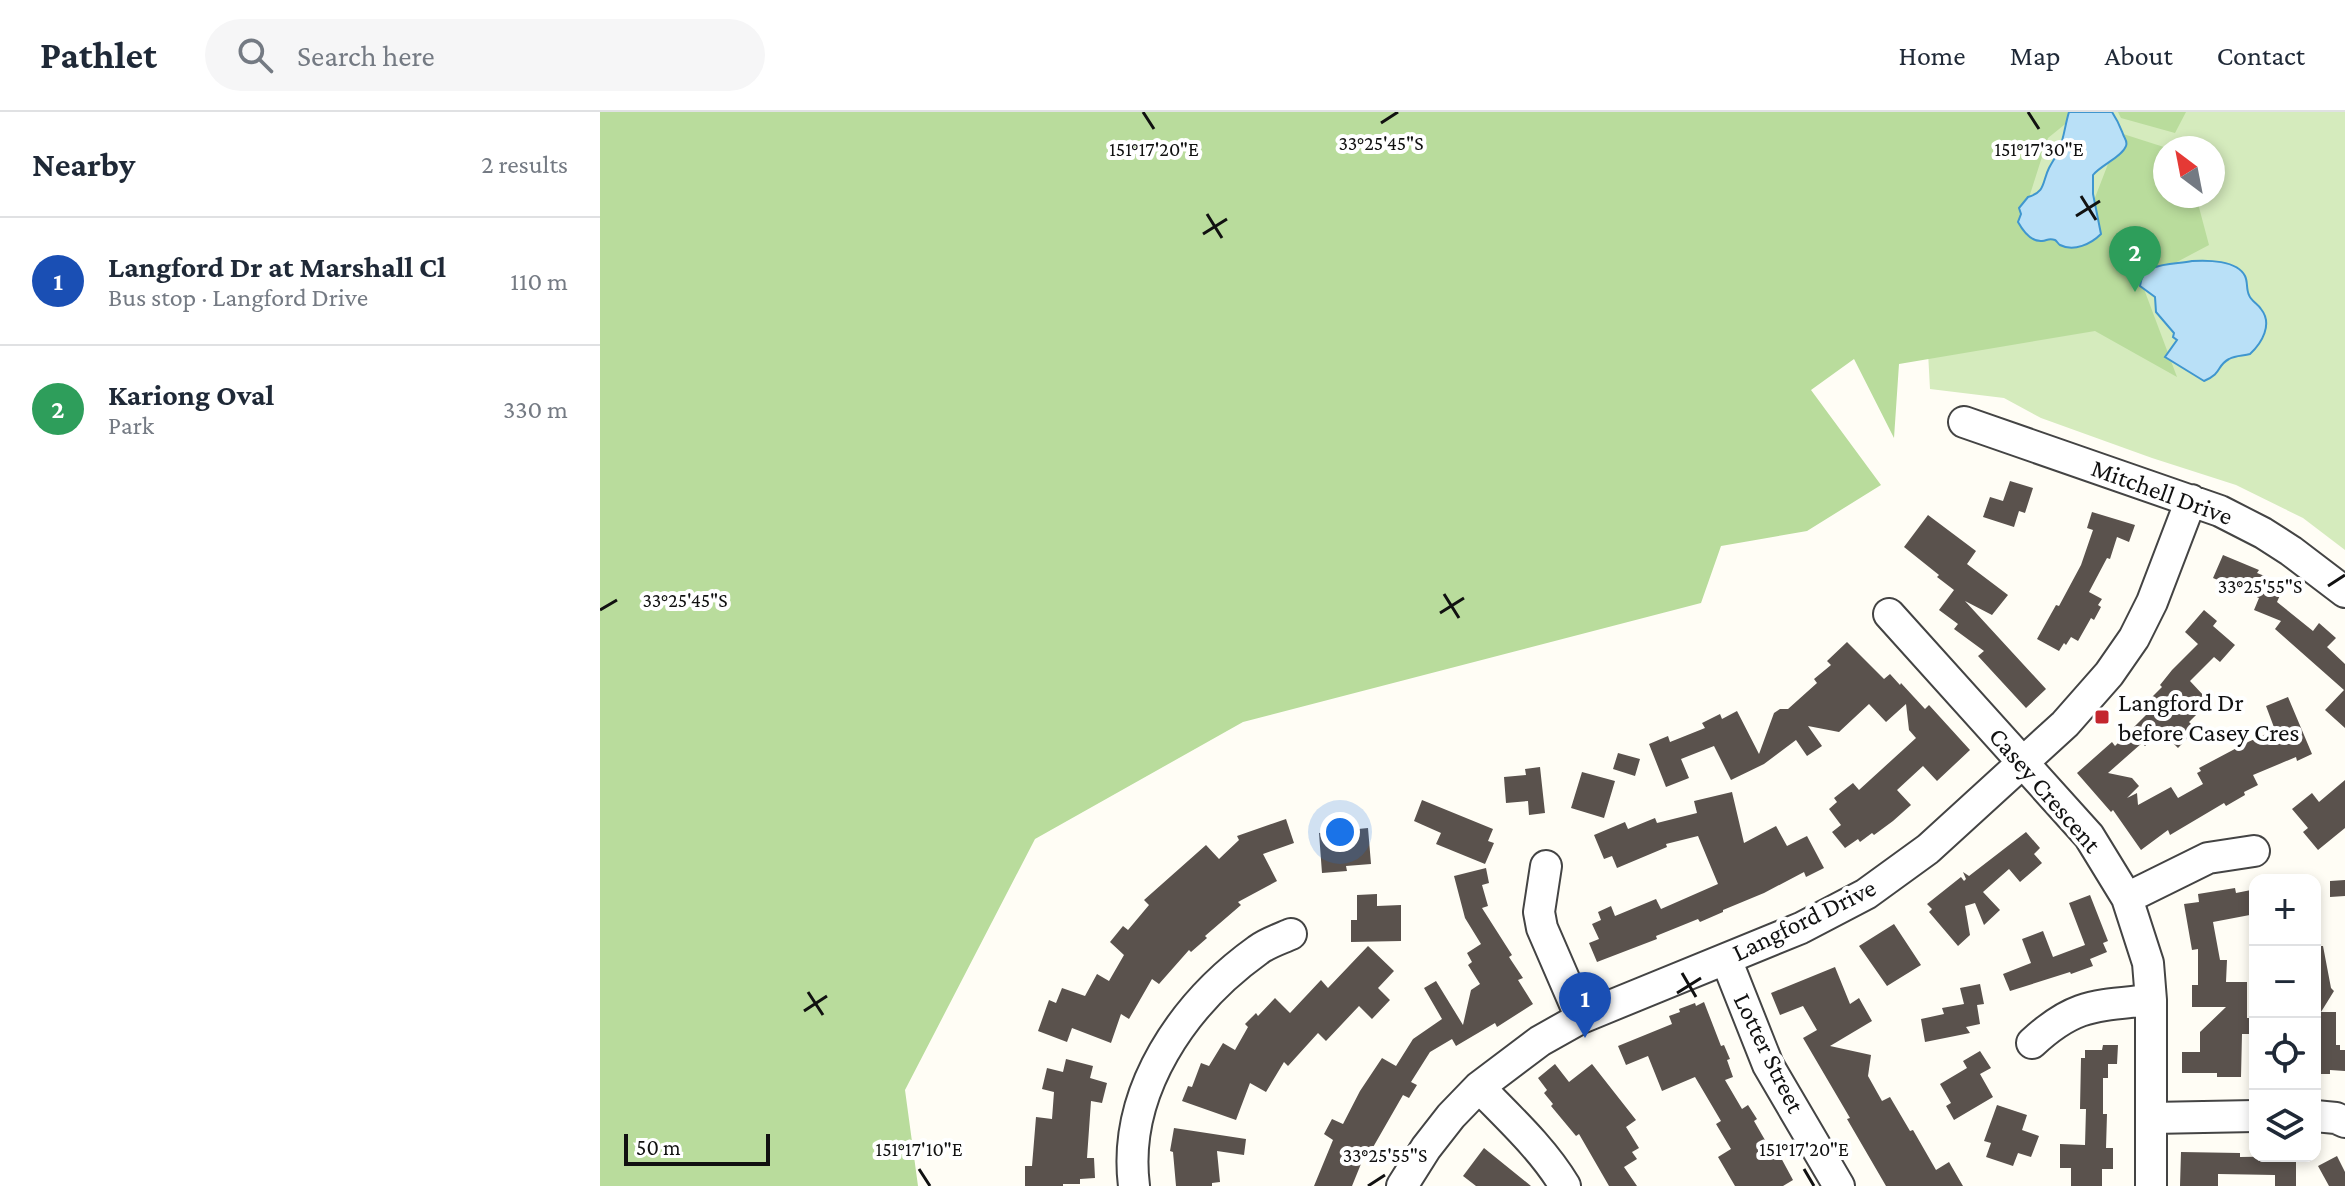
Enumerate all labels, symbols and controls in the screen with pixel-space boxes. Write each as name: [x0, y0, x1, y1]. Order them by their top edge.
search box: [205, 19, 765, 91]
icon: search: [233, 33, 277, 77]
text: Pathlet: [40, 34, 157, 76]
text: Search here: [297, 39, 435, 72]
text: Home: [1899, 40, 1966, 71]
text: Map: [2010, 40, 2061, 71]
text: About: [2105, 40, 2173, 71]
text: Contact: [2217, 40, 2305, 71]
text: 33°25'45"S: [1338, 132, 1424, 154]
north arrow: [2153, 136, 2225, 208]
text: 151°17'20"E: [1109, 138, 1199, 160]
text: 151°17'30"E: [1994, 138, 2084, 160]
text: Nearby: [32, 146, 135, 183]
text: 2 results: [481, 150, 568, 179]
pin: 2: [2109, 226, 2161, 292]
text: Langford Dr at Marshall Cl: [108, 250, 446, 283]
text: 1: [53, 267, 63, 296]
text: 110 m: [510, 267, 568, 296]
text: Bus stop · Langford Drive: [108, 283, 368, 312]
text: Kariong Oval: [108, 378, 274, 411]
text: 2: [51, 395, 65, 424]
text: 330 m: [503, 395, 568, 424]
text: Park: [108, 411, 154, 440]
street label: Mitchell Drive: [2088, 453, 2236, 531]
text: 33°25'55"S: [2218, 575, 2302, 597]
text: 33°25'45"S: [642, 589, 728, 611]
place label: Langford Dr before Casey Cres: [2118, 688, 2300, 747]
marker: Langford Dr before Casey Cres: [2093, 708, 2111, 726]
street label: Casey Crescent: [1983, 722, 2107, 859]
your location: [1320, 812, 1360, 852]
street label: Langford Drive: [1728, 873, 1880, 967]
map controls: [2249, 874, 2321, 1162]
button: +: [2249, 874, 2321, 946]
button: −: [2249, 946, 2321, 1018]
pin: 1: [1559, 972, 1611, 1038]
street label: Lotter Street: [1728, 989, 1811, 1118]
button: locate: [2249, 1018, 2321, 1090]
button: layers: [2249, 1090, 2321, 1162]
scale bar: [624, 1130, 770, 1166]
text: 50 m: [636, 1135, 681, 1160]
text: 151°17'10"E: [876, 1138, 963, 1160]
text: 151°17'20"E: [1759, 1138, 1849, 1160]
text: 33°25'55"S: [1343, 1144, 1427, 1166]

